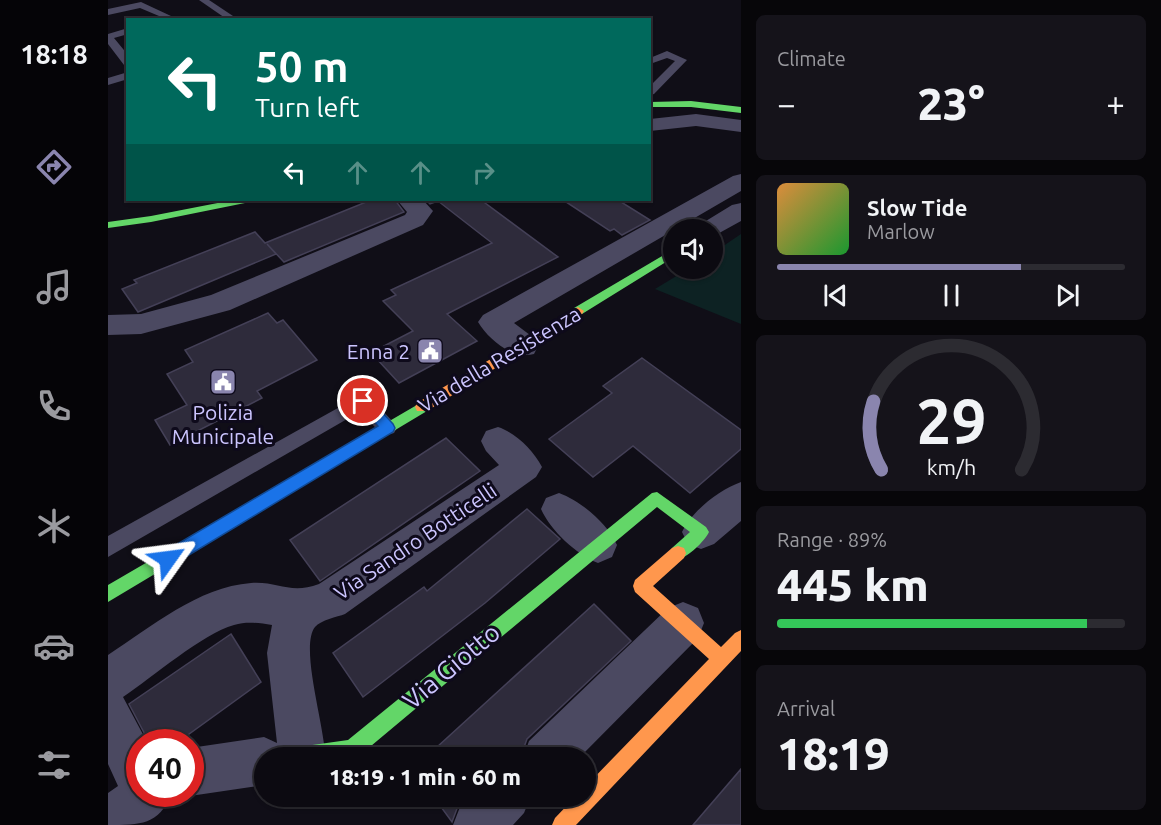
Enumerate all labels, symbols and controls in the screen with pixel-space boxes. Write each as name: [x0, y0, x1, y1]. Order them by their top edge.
text: 18:18: [20, 39, 88, 69]
icon: left: [156, 42, 234, 120]
text: 50 m: [255, 43, 349, 90]
text: Climate: [777, 47, 846, 70]
text: 23°: [917, 78, 985, 129]
text: −: [777, 85, 796, 122]
text: +: [1106, 85, 1125, 122]
text: Turn left: [255, 92, 359, 122]
icon: directions: [33, 146, 75, 188]
icon: left: [278, 156, 311, 189]
icon: ahead: [341, 156, 374, 189]
icon: ahead: [404, 156, 437, 189]
icon: right: [467, 156, 500, 189]
text: Slow Tide: [867, 195, 967, 220]
map controls: [663, 219, 723, 279]
button: sound: [663, 219, 723, 279]
text: Marlow: [867, 220, 935, 243]
icon: music: [33, 266, 75, 308]
icon: previous: [819, 279, 852, 312]
icon: pause: [935, 279, 968, 312]
icon: next: [1051, 279, 1084, 312]
street label: Via della Resistenza: [413, 301, 585, 417]
public building icon: Enna 2: [415, 336, 445, 366]
place label: Enna 2: [347, 339, 410, 363]
public building icon: Polizia Municipale: [208, 367, 238, 397]
pin: [337, 375, 388, 426]
icon: arrive: [346, 384, 379, 417]
icon: phone: [33, 385, 75, 427]
text: 29: [916, 386, 986, 456]
place label: Polizia Municipale: [172, 400, 274, 448]
text: km/h: [926, 455, 976, 479]
street label: Via Sandro Botticelli: [329, 478, 501, 604]
icon: climate: [33, 505, 75, 547]
position arrow: [136, 527, 200, 591]
text: Range · 89%: [777, 528, 887, 551]
text: 445 km: [777, 559, 929, 610]
street label: Via Giotto: [397, 617, 505, 715]
icon: car: [33, 625, 75, 667]
text: Arrival: [777, 697, 835, 720]
text: 18:19: [777, 728, 890, 779]
speed limit sign: 40: [126, 729, 204, 807]
icon: filters: [33, 744, 75, 786]
text: 18:19 · 1 min · 60 m: [329, 764, 521, 789]

